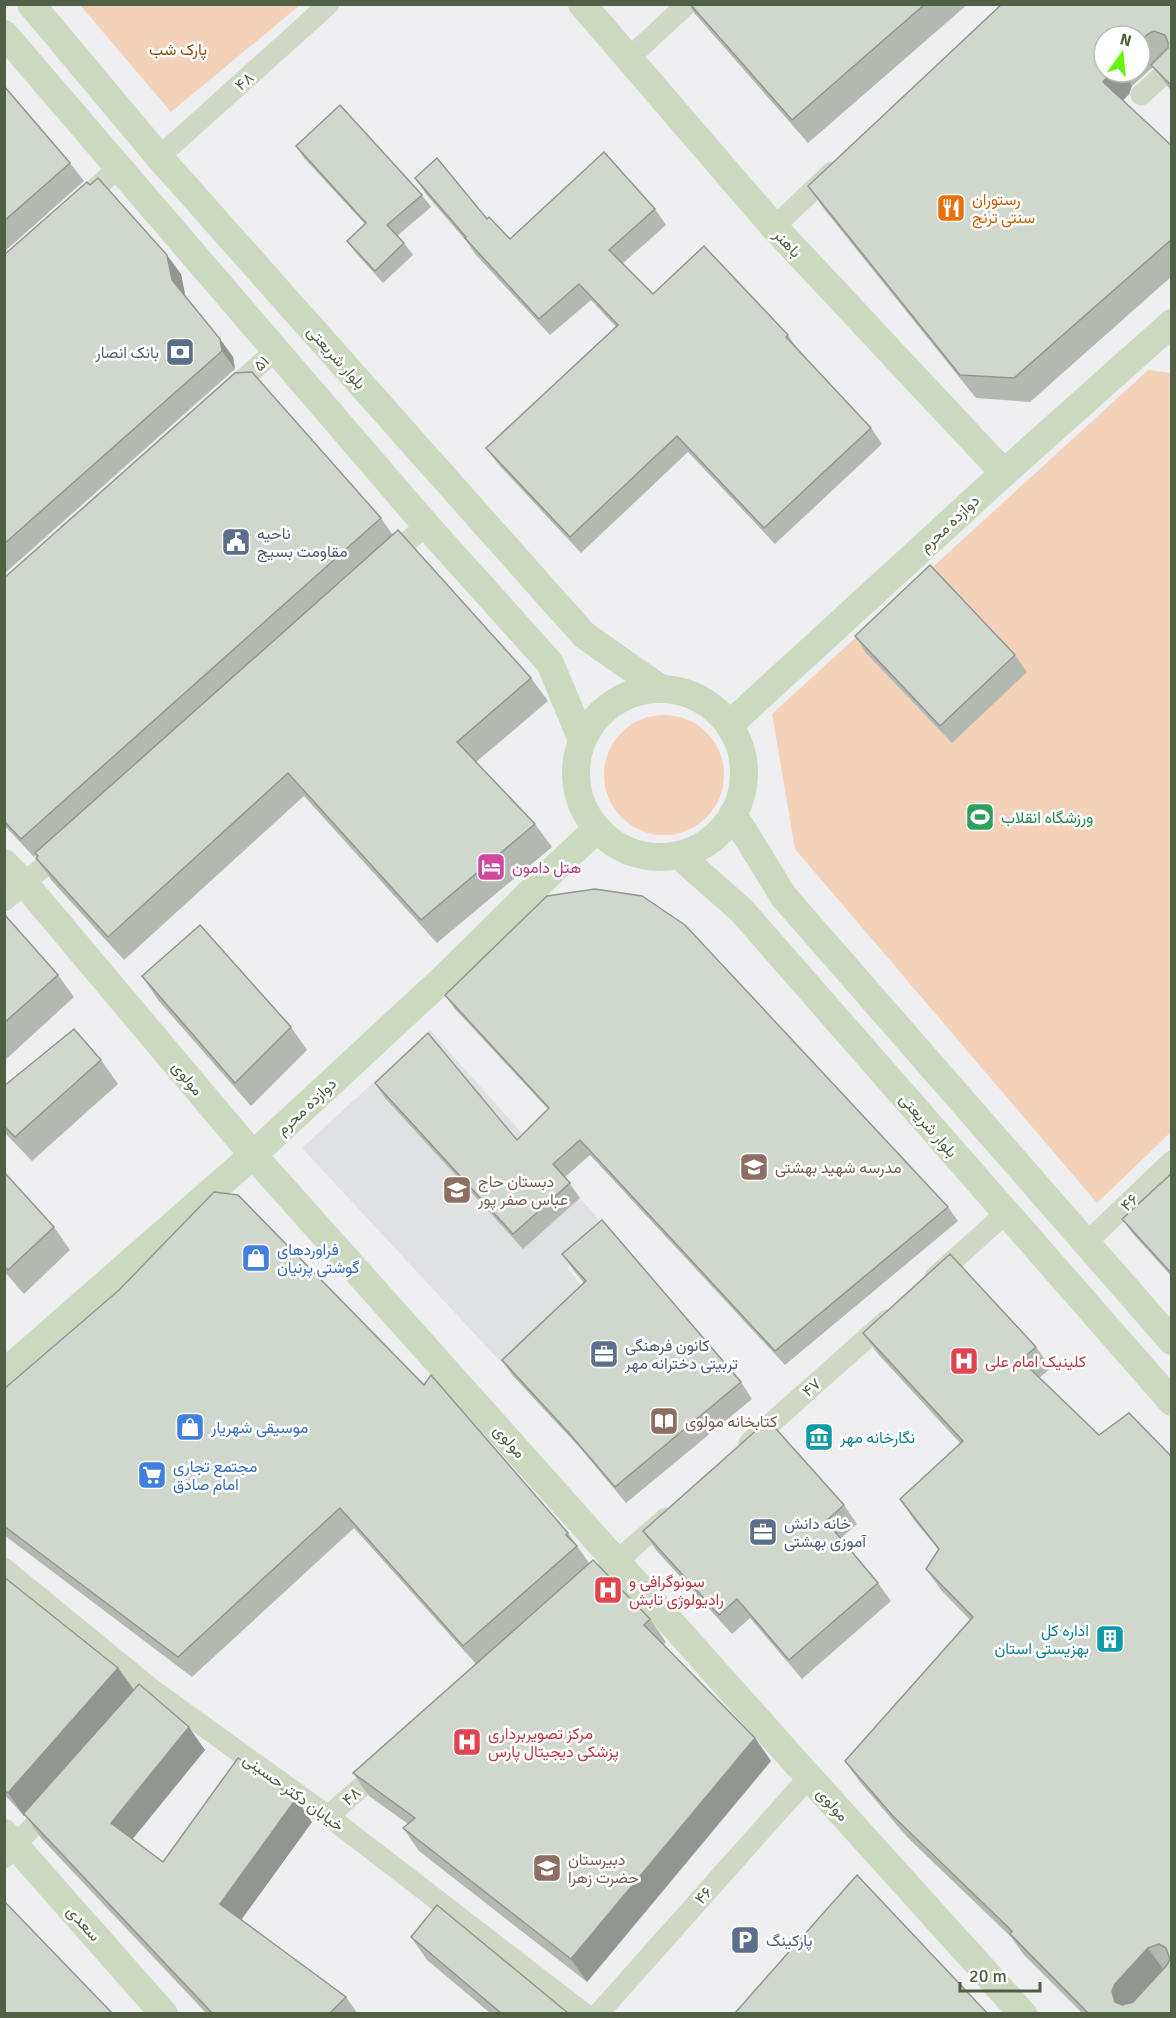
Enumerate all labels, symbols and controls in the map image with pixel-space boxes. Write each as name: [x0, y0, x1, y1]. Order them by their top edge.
north arrow: [1092, 24, 1152, 84]
text: N: [1118, 29, 1134, 52]
park label: پارک شب: [149, 40, 207, 61]
street label: ۴۸: [231, 68, 258, 95]
place label: رستوران سنتی ترنج: [972, 190, 1035, 229]
restaurant icon: رستوران سنتی ترنج: [935, 192, 967, 224]
street label: باهنر: [768, 225, 805, 262]
street label: بلوار شریعتی: [302, 322, 370, 394]
bank icon: بانک انصار: [164, 336, 196, 368]
place label: بانک انصار: [94, 343, 159, 363]
street label: ۵۱: [250, 352, 274, 376]
street label: دوازده محرم: [915, 491, 984, 557]
place label: ناحیه مقاومت بسیج: [257, 524, 348, 563]
public building icon: ناحیه مقاومت بسیج: [220, 526, 252, 558]
sports icon: ورزشگاه انقلاب: [964, 801, 996, 833]
place label: ورزشگاه انقلاب: [1001, 808, 1093, 828]
hotel icon: هتل دامون: [475, 851, 507, 883]
place label: هتل دامون: [512, 858, 581, 878]
street label: مولوی: [167, 1057, 207, 1100]
street label: دوازده محرم: [272, 1074, 341, 1140]
street label: بلوار شریعتی: [895, 1089, 962, 1162]
school or university icon: مدرسه شهید بهشتی: [738, 1151, 770, 1183]
place label: مدرسه شهید بهشتی: [775, 1158, 901, 1178]
place label: دبستان حاج عباس صفر پور: [477, 1172, 568, 1211]
school or university icon: دبستان حاج عباس صفر پور: [441, 1174, 473, 1206]
street label: ۴۶: [1117, 1190, 1143, 1216]
place label: فراوردهای گوشتی پرنیان: [277, 1240, 359, 1279]
shop icon: فراوردهای گوشتی پرنیان: [240, 1242, 272, 1274]
place label: کانون فرهنگی تربیتی دخترانه مهر: [624, 1336, 738, 1374]
office icon: کانون فرهنگی تربیتی دخترانه مهر: [588, 1338, 620, 1370]
hospital icon: کلینیک امام علی: [948, 1345, 980, 1377]
place label: کلینیک امام علی: [985, 1352, 1086, 1372]
street label: ۴۷: [798, 1374, 825, 1401]
library icon: کتابخانه مولوی: [648, 1405, 680, 1437]
shop icon: موسیقی شهریار: [174, 1411, 206, 1443]
place label: کتابخانه مولوی: [685, 1412, 777, 1432]
place label: موسیقی شهریار: [210, 1418, 308, 1438]
street label: مولوی: [489, 1421, 530, 1463]
museum icon: نگارخانه مهر: [803, 1421, 835, 1453]
place label: نگارخانه مهر: [839, 1428, 915, 1448]
place label: مجتمع تجاری امام صادق: [173, 1457, 257, 1495]
supermarket icon: مجتمع تجاری امام صادق: [136, 1459, 168, 1491]
place label: خانه دانش آموزی بهشتی: [784, 1514, 867, 1552]
office icon: خانه دانش آموزی بهشتی: [747, 1516, 779, 1548]
place label: سونوگرافی و رادیولوژی تابش: [629, 1572, 724, 1610]
hospital icon: سونوگرافی و رادیولوژی تابش: [592, 1574, 624, 1606]
place label: اداره کل بهزیستی استان: [995, 1621, 1089, 1659]
building icon: اداره کل بهزیستی استان: [1094, 1623, 1126, 1655]
place label: مرکز تصویربرداری پزشکی دیجیتال پارس: [488, 1724, 619, 1763]
hospital icon: مرکز تصویربرداری پزشکی دیجیتال پارس: [451, 1726, 483, 1758]
street label: خیابان دکتر حسینی: [239, 1750, 348, 1836]
street label: ۴۸: [338, 1783, 365, 1810]
street label: مولوی: [812, 1784, 853, 1826]
place label: دبیرستان حضرت زهرا: [568, 1850, 639, 1888]
school or university icon: دبیرستان حضرت زهرا: [531, 1852, 563, 1884]
street label: ۴۶: [691, 1883, 717, 1909]
street label: سعدی: [62, 1902, 105, 1946]
parking icon: پارکینگ: [729, 1924, 761, 1956]
place label: پارکینگ: [766, 1931, 813, 1952]
scale bar: [960, 1955, 1040, 1993]
text: 20 m: [969, 1965, 1007, 1987]

